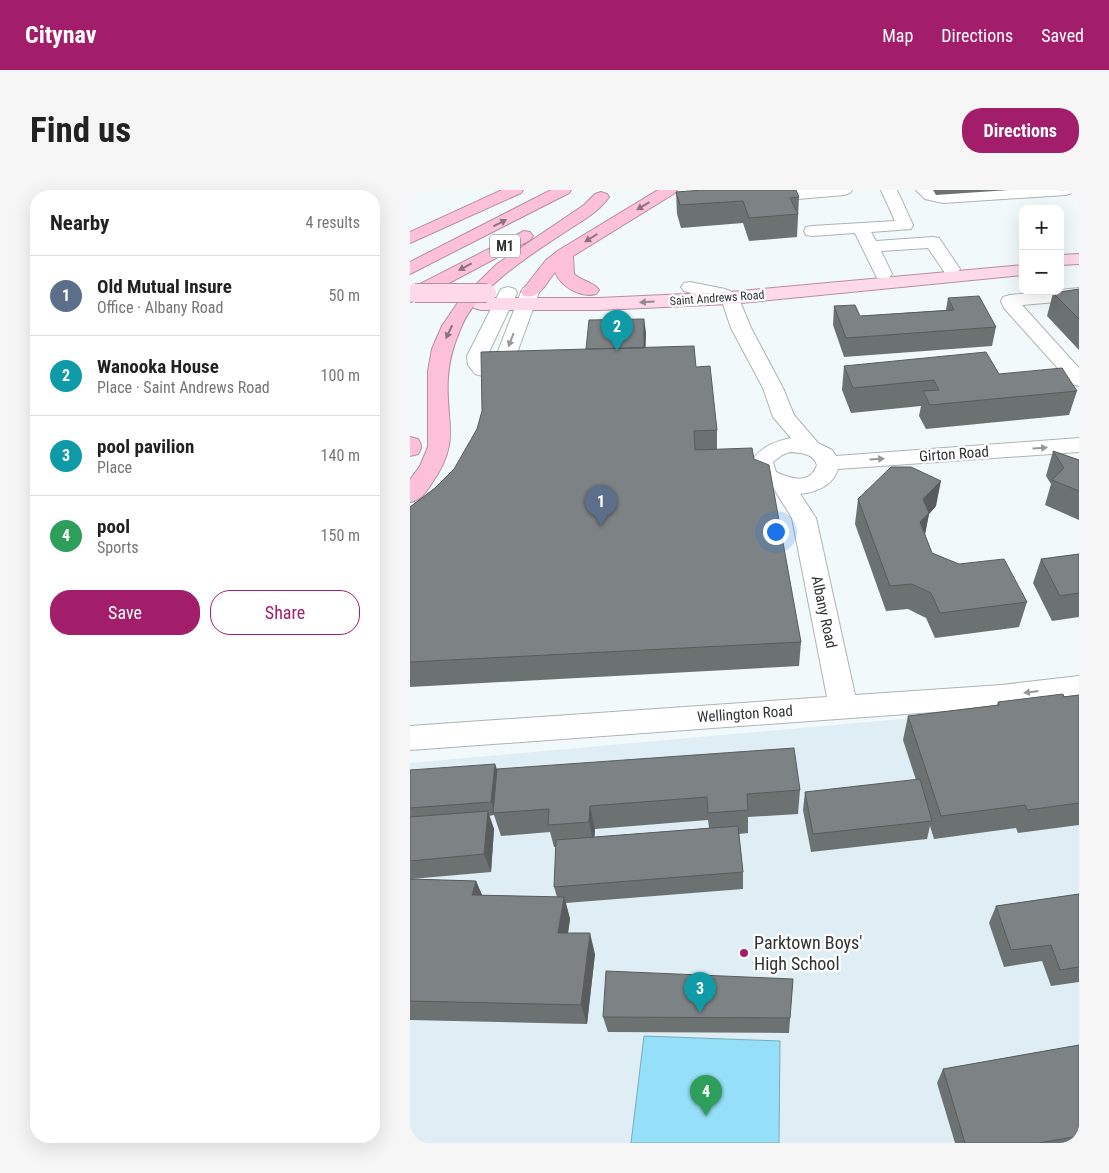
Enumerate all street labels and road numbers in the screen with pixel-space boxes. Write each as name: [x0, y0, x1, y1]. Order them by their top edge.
road number: M1: [490, 234, 520, 258]
street label: Saint Andrews Road: [669, 288, 765, 308]
street label: Girton Road: [919, 443, 989, 465]
street label: Albany Road: [808, 574, 840, 650]
street label: Wellington Road: [697, 702, 793, 726]

